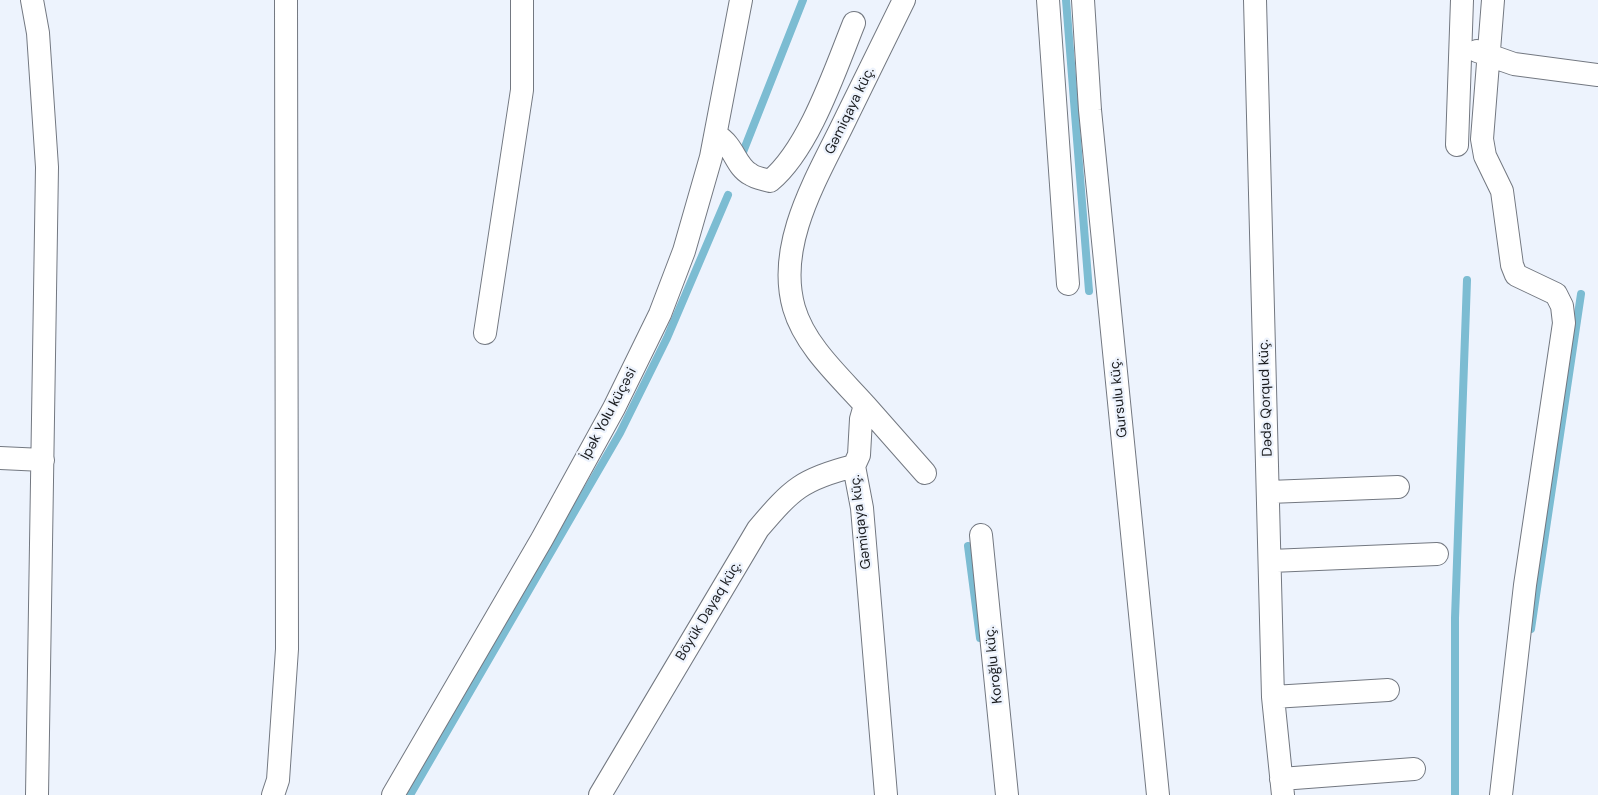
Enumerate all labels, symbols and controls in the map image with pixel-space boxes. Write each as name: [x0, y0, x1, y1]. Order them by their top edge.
street label: Gəmiqaya küç.: [822, 65, 878, 157]
street label: Dədə Qorqud küç.: [1256, 339, 1276, 457]
street label: Gursulu küç.: [1106, 358, 1132, 438]
street label: İpək Yolu küçəsi: [578, 365, 640, 463]
street label: Gəmiqaya küç.: [847, 474, 875, 570]
street label: Böyük Dayaq küç.: [673, 558, 745, 664]
street label: Koroğlu küç.: [982, 626, 1006, 704]

